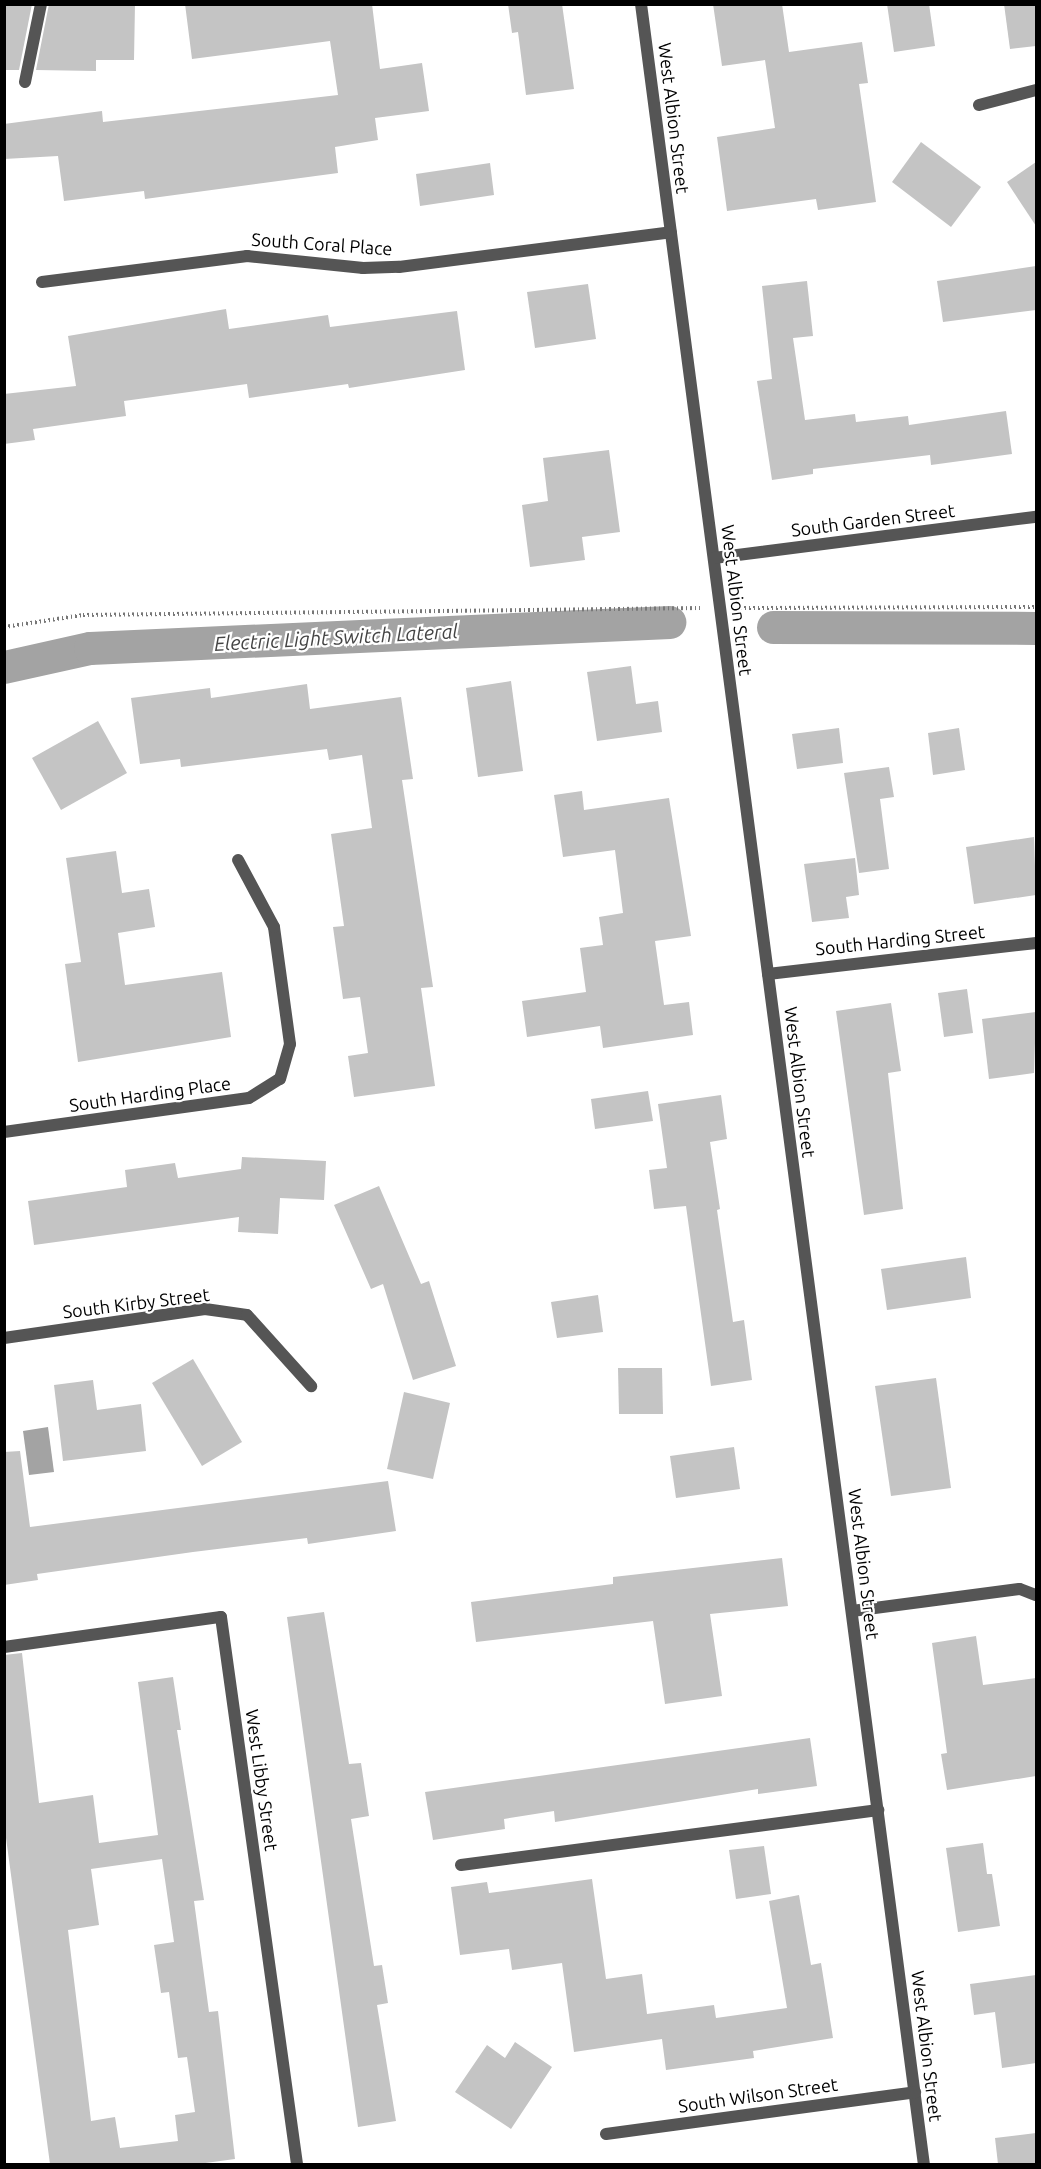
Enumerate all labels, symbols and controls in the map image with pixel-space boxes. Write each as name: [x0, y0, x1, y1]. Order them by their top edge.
street label: West Albion Street: [654, 41, 694, 195]
street label: South Coral Place: [251, 228, 393, 260]
street label: South Garden Street: [790, 499, 956, 541]
street label: West Albion Street: [717, 523, 757, 677]
water label: Electric Light Switch Lateral: [213, 619, 459, 655]
street label: South Harding Street: [814, 920, 986, 960]
street label: West Albion Street: [780, 1005, 820, 1159]
street label: South Harding Place: [68, 1072, 232, 1116]
street label: South Kirby Street: [61, 1283, 211, 1323]
street label: West Albion Street: [844, 1487, 884, 1641]
street label: West Libby Street: [241, 1708, 283, 1852]
street label: West Albion Street: [907, 1969, 947, 2123]
street label: South Wilson Street: [677, 2073, 839, 2117]

